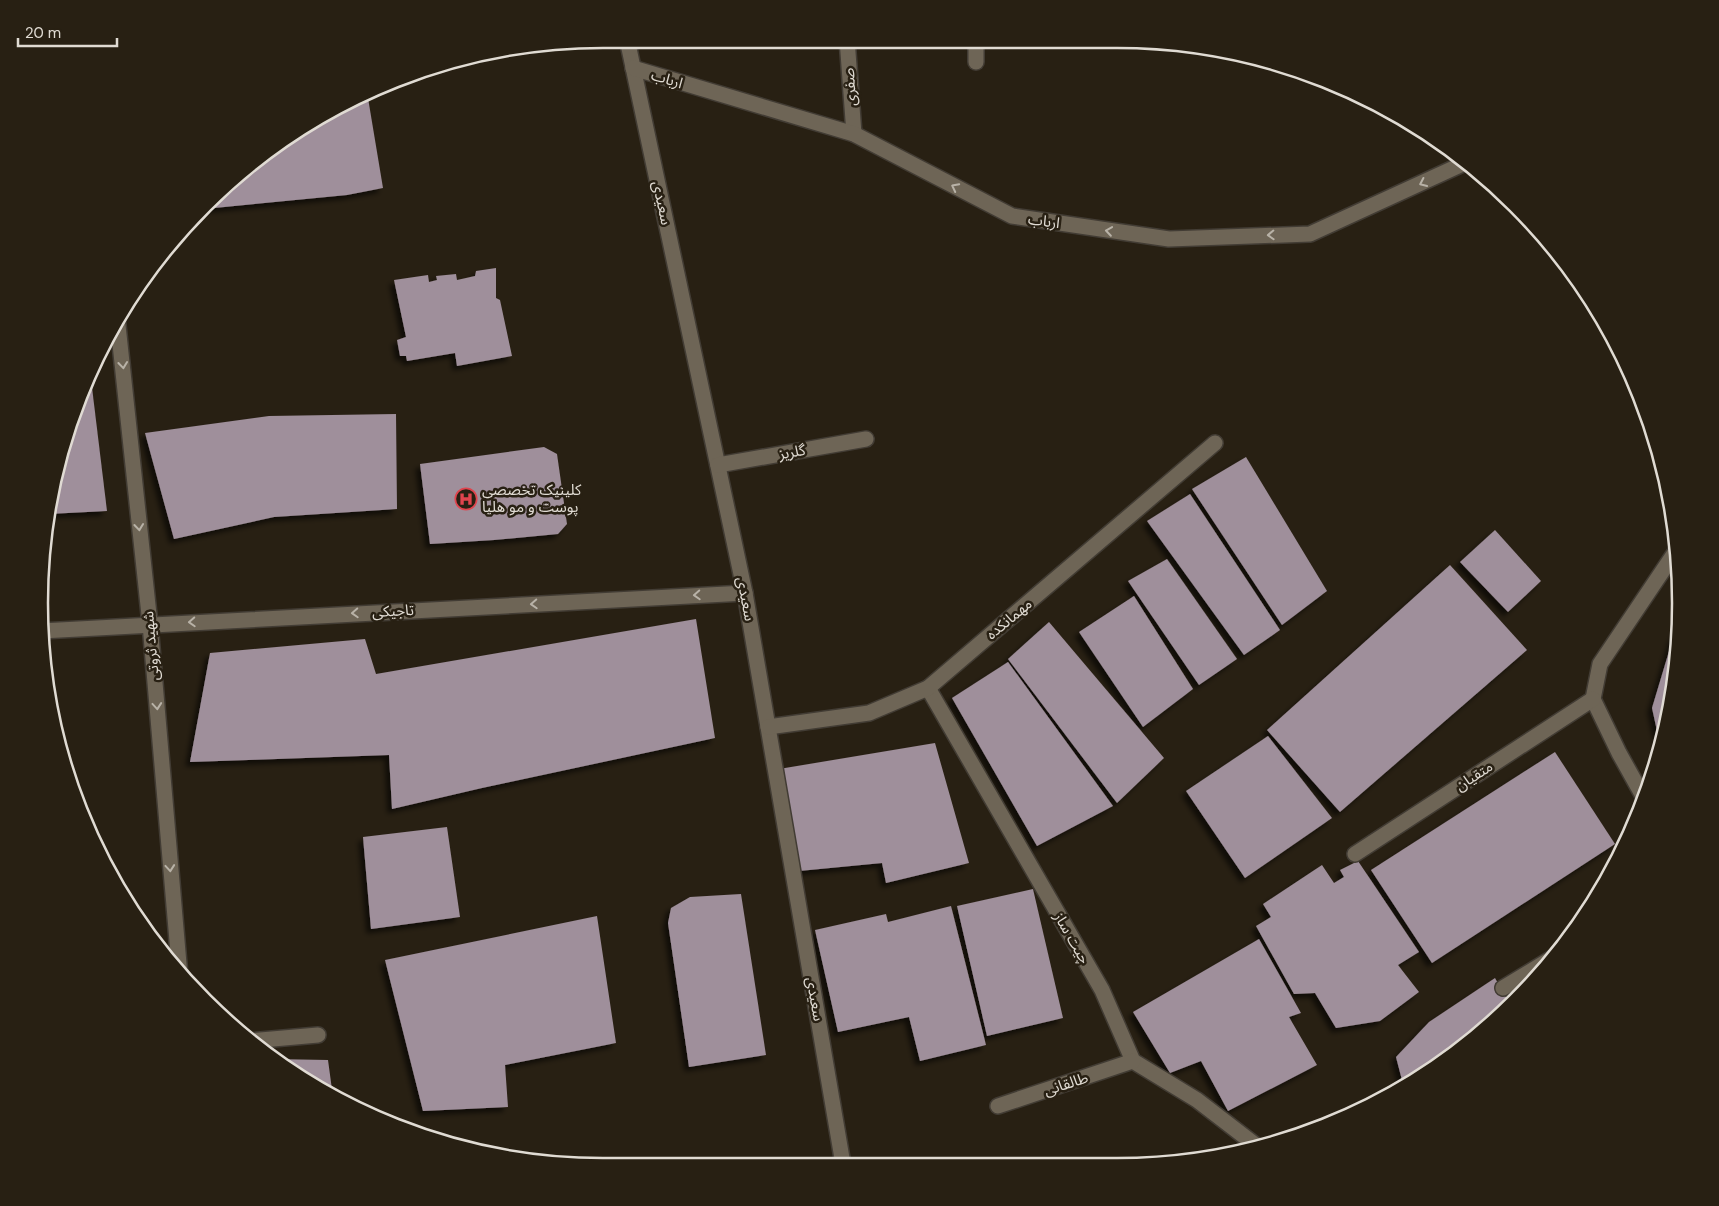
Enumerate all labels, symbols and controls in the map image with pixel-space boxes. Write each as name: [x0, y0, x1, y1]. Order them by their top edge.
scale bar: [18, 15, 116, 47]
text: 20 m: [25, 23, 61, 43]
street label: ارباب: [649, 65, 685, 93]
street label: صفری: [839, 67, 861, 107]
one-way arrow: [1419, 176, 1428, 187]
street label: سعیدی: [648, 179, 676, 227]
one-way arrow: [951, 183, 960, 193]
street label: ارباب: [1027, 209, 1061, 233]
one-way arrow: [1105, 226, 1114, 236]
one-way arrow: [1267, 230, 1275, 241]
one-way arrow: [117, 361, 128, 369]
street label: گلریز: [776, 440, 808, 464]
place label: کلینیک تخصصی پوست و مو هلیا: [482, 480, 582, 517]
hospital icon: کلینیک تخصصی پوست و مو هلیا: [454, 487, 478, 511]
one-way arrow: [134, 523, 145, 531]
street label: سعیدی: [732, 575, 760, 623]
one-way arrow: [692, 590, 700, 601]
street label: مهمانکده: [982, 594, 1036, 644]
one-way arrow: [530, 598, 538, 609]
street label: تاجیکی: [372, 600, 414, 622]
one-way arrow: [350, 608, 358, 619]
street label: شهید ثروتی: [138, 610, 164, 682]
one-way arrow: [188, 616, 196, 627]
one-way arrow: [151, 702, 162, 710]
street label: متقیان: [1451, 756, 1497, 796]
one-way arrow: [165, 864, 176, 872]
street label: چیت ساز: [1049, 908, 1095, 968]
street label: سعیدی: [801, 975, 829, 1023]
street label: طالقانی: [1041, 1067, 1091, 1101]

